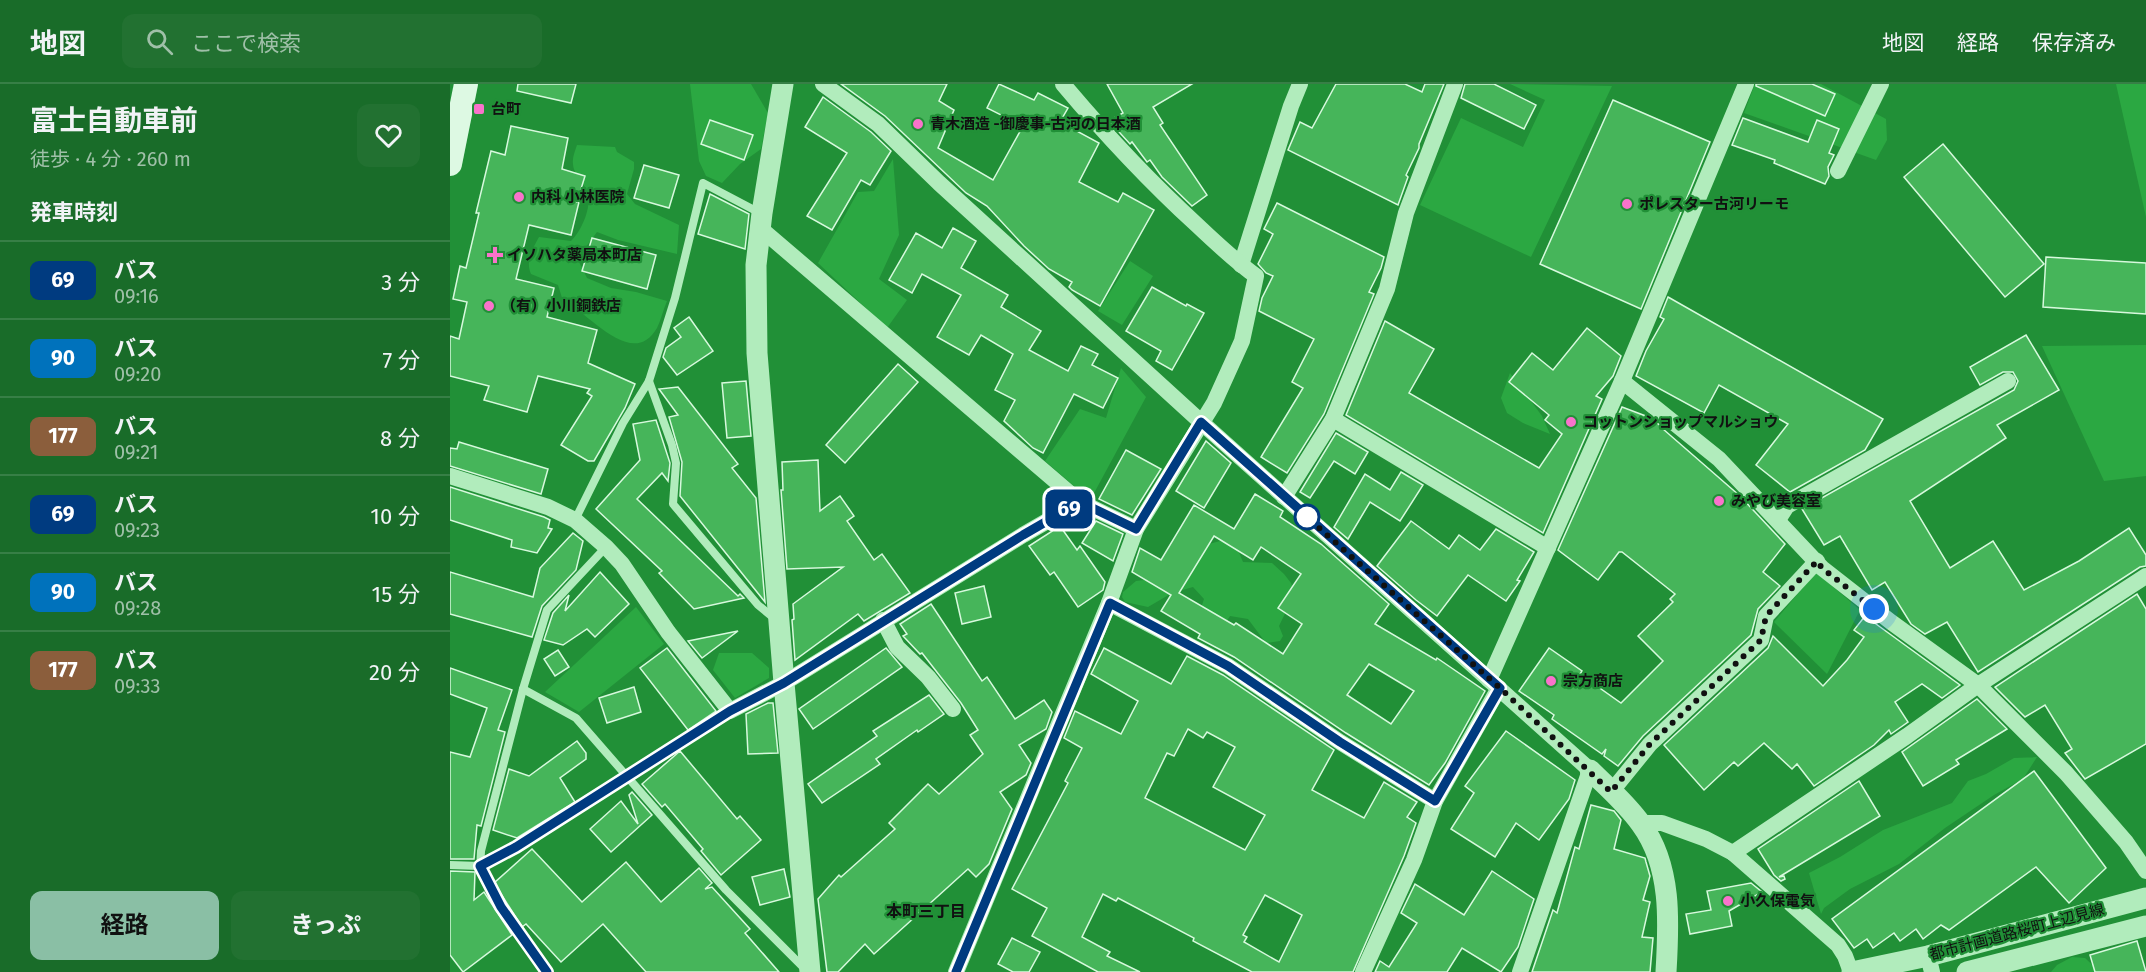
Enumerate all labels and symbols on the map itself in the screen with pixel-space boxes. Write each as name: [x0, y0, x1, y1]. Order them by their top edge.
place label: 台町: [491, 100, 521, 118]
marker: 台町: [472, 102, 486, 116]
place label: 青木酒造 -御慶事-古河の日本酒: [930, 115, 1141, 133]
marker: 青木酒造 -御慶事-古河の日本酒: [911, 117, 925, 131]
place label: 内科 小林医院: [531, 188, 625, 206]
marker: 内科 小林医院: [512, 190, 526, 204]
place label: ポレスター古河リーモ: [1639, 195, 1789, 213]
marker: ポレスター古河リーモ: [1620, 197, 1634, 211]
place label: イソハタ薬局本町店: [507, 246, 642, 264]
marker: イソハタ薬局本町店: [488, 248, 502, 262]
place label: （有）小川銅鉄店: [501, 297, 621, 315]
marker: （有）小川銅鉄店: [482, 299, 496, 313]
place label: コットンショップマルショウ: [1583, 413, 1778, 431]
marker: コットンショップマルショウ: [1564, 415, 1578, 429]
line badge: 69: [1042, 490, 1096, 528]
place label: みやび美容室: [1731, 492, 1821, 510]
marker: みやび美容室: [1712, 494, 1726, 508]
unlabelled marker: [1294, 504, 1320, 530]
your location: [1859, 594, 1889, 624]
place label: 宗方商店: [1563, 672, 1623, 690]
marker: 宗方商店: [1544, 674, 1558, 688]
place label: 小久保電気: [1740, 892, 1815, 910]
marker: 小久保電気: [1721, 894, 1735, 908]
street label: 都市計画道路桜町上辺見線: [1928, 900, 2106, 964]
district label: 本町三丁目: [886, 902, 966, 921]

